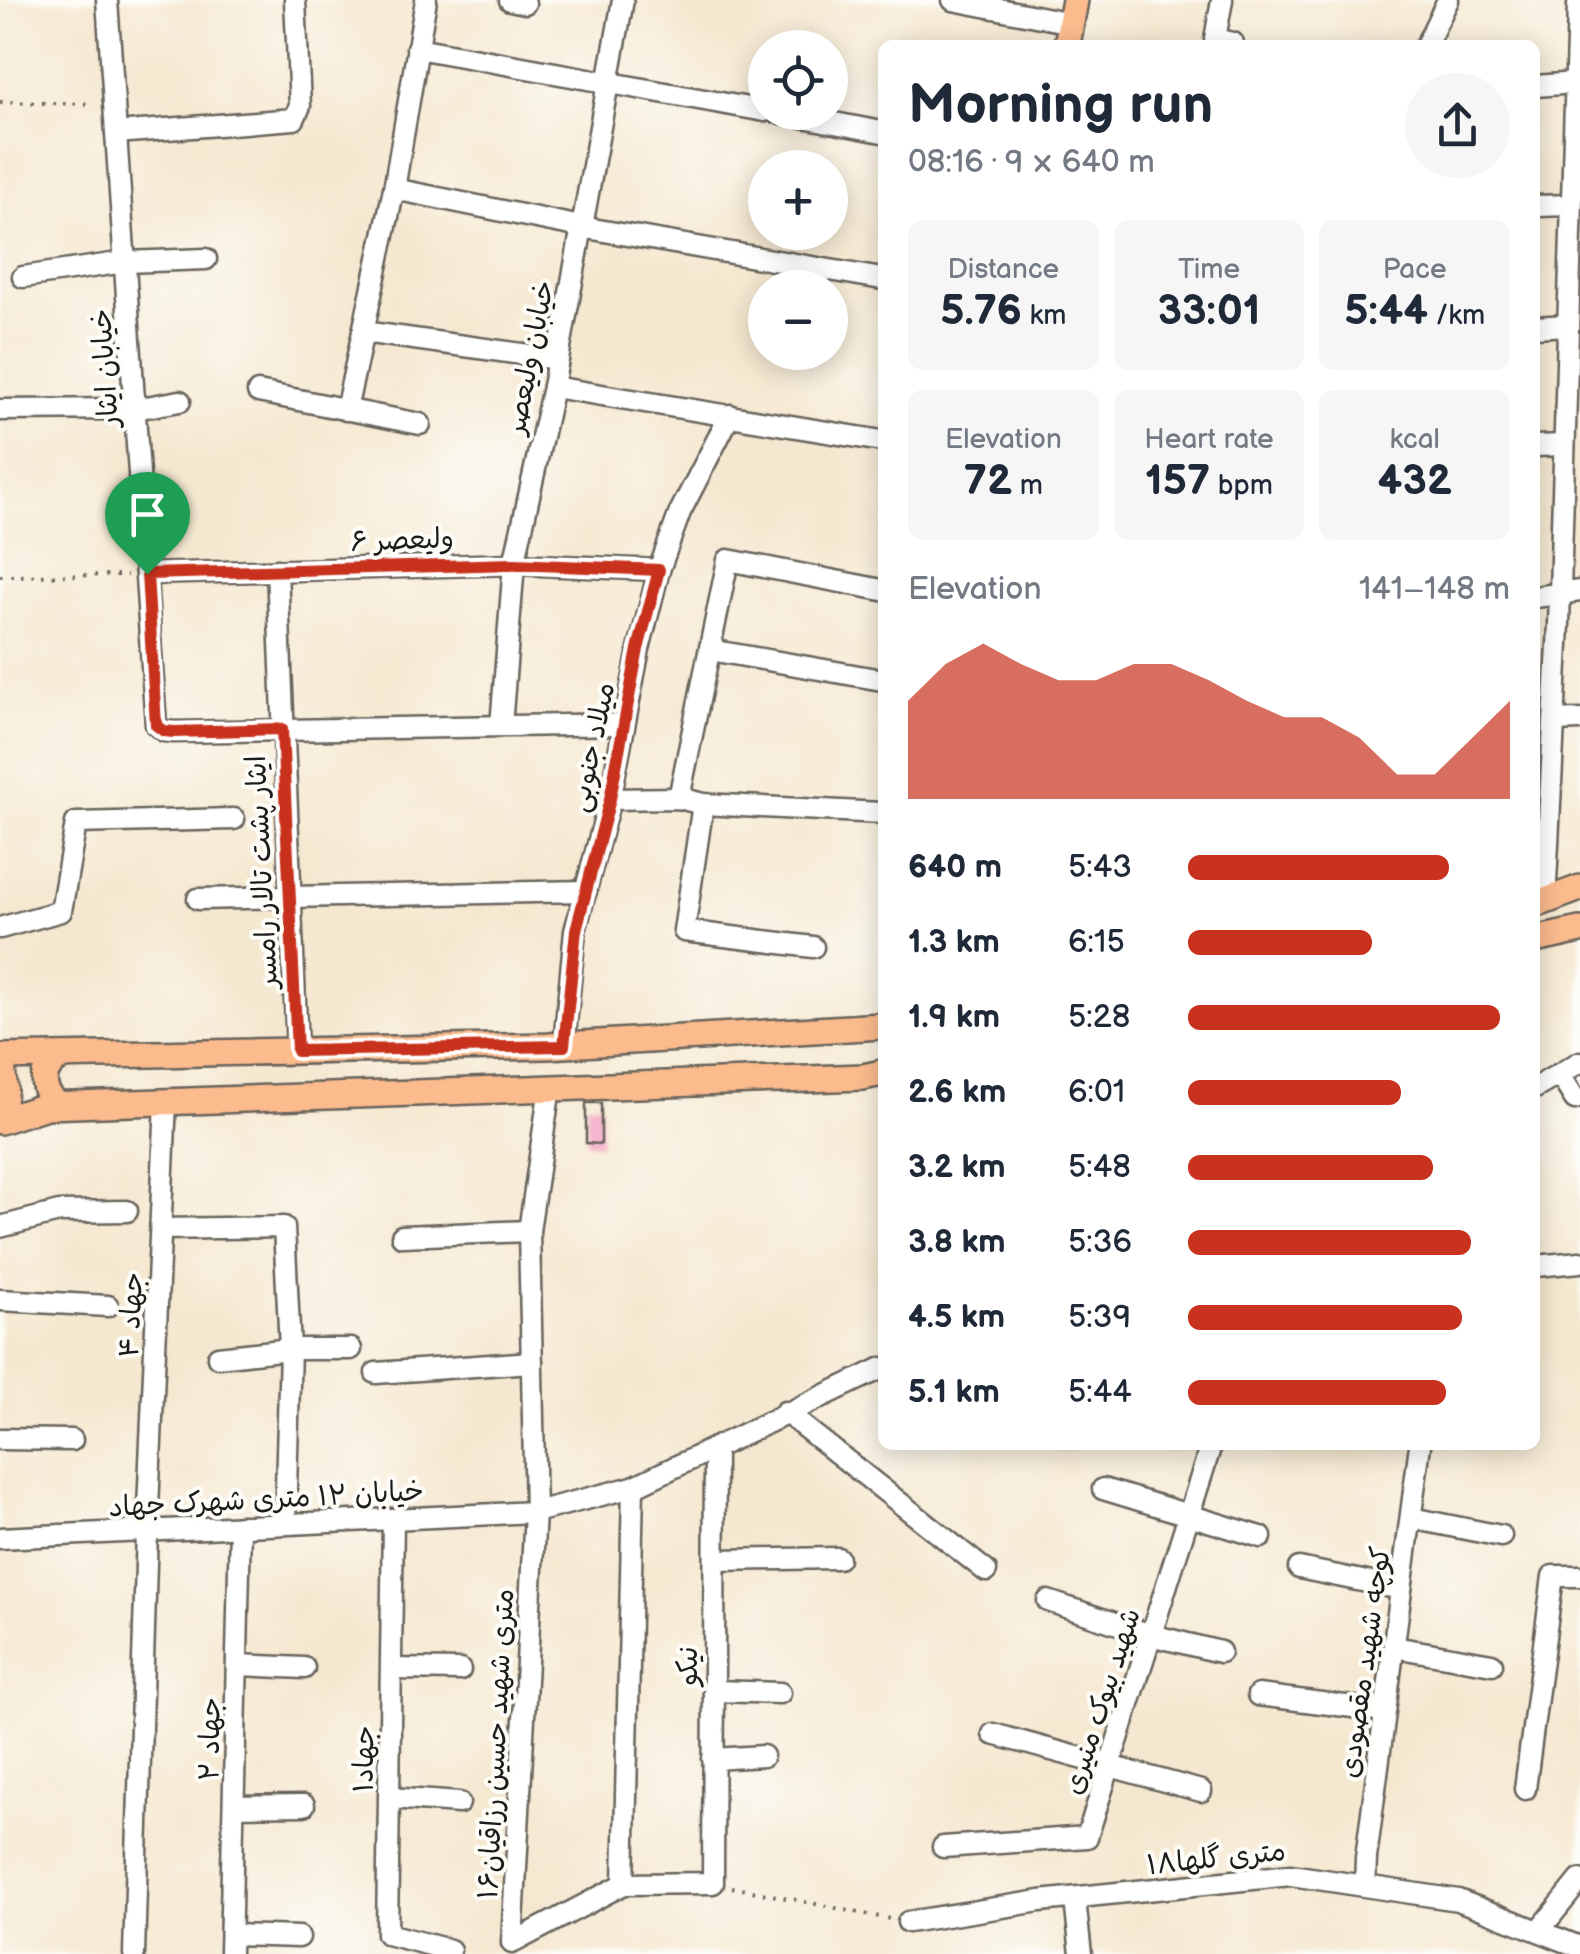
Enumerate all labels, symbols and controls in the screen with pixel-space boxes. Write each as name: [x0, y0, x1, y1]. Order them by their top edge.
map controls: [748, 30, 848, 370]
button: locate: [748, 30, 848, 130]
text: Morning run: [908, 72, 1213, 139]
button: share: [1405, 73, 1510, 178]
text: 08:16 · 9 × 640 m: [908, 143, 1155, 182]
button: +: [748, 150, 848, 250]
text: Distance: [947, 253, 1059, 286]
text: Time: [1178, 253, 1240, 286]
text: Pace: [1383, 253, 1447, 286]
button: −: [748, 270, 848, 370]
street label: خیابان ولیعصر: [499, 278, 562, 439]
text: 5.76: [940, 286, 1022, 337]
text: 33:01: [1158, 286, 1260, 337]
text: 5:44: [1344, 286, 1428, 337]
text: km: [1022, 299, 1066, 332]
text: /km: [1428, 299, 1485, 332]
street label: خیابان ایثار: [85, 308, 126, 430]
text: Elevation: [945, 423, 1062, 456]
text: Heart rate: [1144, 423, 1274, 456]
text: kcal: [1390, 423, 1440, 456]
text: 72: [964, 456, 1012, 507]
text: 157: [1145, 456, 1210, 507]
text: 432: [1377, 456, 1452, 507]
text: m: [1012, 469, 1043, 502]
text: bpm: [1210, 469, 1273, 502]
pin: [105, 472, 190, 575]
icon: arrive: [120, 487, 175, 542]
street label: ولیعصر ۶: [350, 522, 454, 559]
text: Elevation: [908, 570, 1041, 609]
text: 141–148 m: [1359, 570, 1510, 609]
street label: میلاد جنوبی: [563, 679, 623, 815]
street label: ایثار پشت تالار رامسر: [240, 754, 286, 991]
text: 640 m: [908, 848, 1002, 887]
text: 5:43: [1068, 848, 1132, 887]
text: 1.3 km: [908, 923, 1000, 962]
text: 6:15: [1068, 923, 1125, 962]
text: 1.9 km: [908, 998, 1000, 1037]
text: 5:28: [1068, 998, 1130, 1037]
text: 2.6 km: [908, 1073, 1006, 1112]
text: 6:01: [1068, 1073, 1125, 1112]
text: 3.2 km: [908, 1148, 1006, 1187]
text: 5:48: [1068, 1148, 1131, 1187]
text: 3.8 km: [908, 1223, 1006, 1262]
text: 5:36: [1068, 1223, 1132, 1262]
street label: جهاد ۴: [113, 1271, 150, 1359]
text: 4.5 km: [908, 1298, 1005, 1337]
text: 5:39: [1068, 1298, 1131, 1337]
text: 5.1 km: [908, 1373, 1000, 1412]
text: 5:44: [1068, 1373, 1132, 1412]
street label: خیابان ۱۲ متری شهرک جهاد: [108, 1475, 425, 1524]
street label: کوچه شهید مقصودی: [1333, 1544, 1398, 1780]
street label: ۱۶متری شهید حسین رزاقیان: [472, 1588, 521, 1900]
street label: شهید بیوک منیری: [1057, 1604, 1148, 1799]
street label: نیکو: [672, 1646, 705, 1688]
street label: جهاد ۲: [193, 1697, 228, 1781]
street label: جهاد۱: [347, 1725, 382, 1793]
street label: ۱۸متری گلها: [1145, 1834, 1287, 1882]

